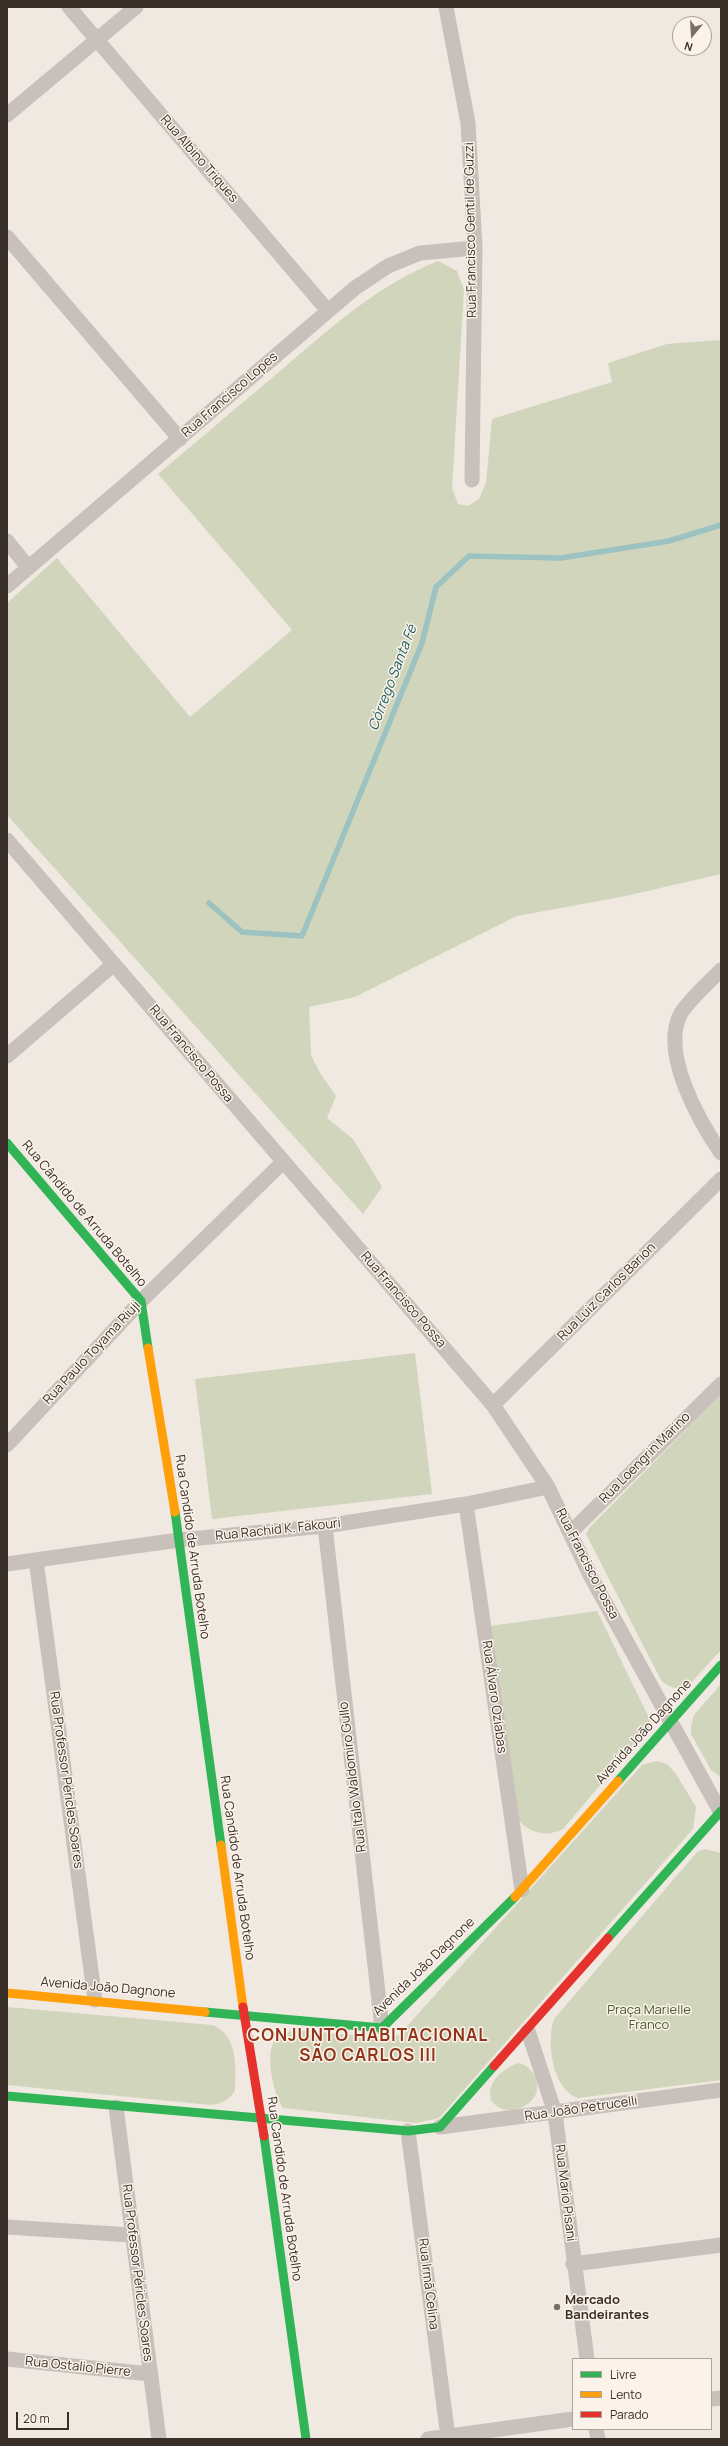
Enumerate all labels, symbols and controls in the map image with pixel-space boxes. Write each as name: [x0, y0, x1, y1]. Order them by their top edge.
north arrow: [672, 16, 712, 56]
text: N: [682, 39, 695, 55]
street label: Rua Albino Triques: [157, 112, 241, 206]
street label: Rua Francisco Gentil de Guzzi: [462, 142, 480, 318]
street label: Rua Francisco Lopes: [179, 349, 281, 441]
water label: Córrego Santa Fé: [365, 623, 421, 733]
street label: Rua Francisco Possa: [146, 1002, 236, 1106]
street label: Rua Cândido de Arruda Botelho: [18, 1138, 150, 1290]
street label: Rua Luiz Carlos Barion: [555, 1240, 659, 1344]
street label: Rua Francisco Possa: [357, 1249, 449, 1351]
street label: Rua Paulo Toyama Riuji: [40, 1298, 144, 1408]
street label: Rua Loengrin Marino: [596, 1409, 694, 1507]
street label: Rua Candido de Arruda Botelho: [171, 1454, 213, 1640]
street label: Rua Francisco Possa: [552, 1506, 622, 1622]
street label: Rua Rachid K. Fakouri: [215, 1516, 341, 1544]
street label: Rua Álvaro Oziabas: [478, 1640, 510, 1754]
street label: Avenida João Dagnone: [593, 1677, 695, 1787]
street label: Rua Professor Péricles Soares: [46, 1691, 86, 1869]
street label: Rua Italo Waldomiro Gullo: [336, 1701, 370, 1853]
street label: Rua Candido de Arruda Botelho: [216, 1775, 258, 1961]
street label: Avenida João Dagnone: [370, 1914, 478, 2020]
street label: Avenida João Dagnone: [40, 1974, 176, 2002]
park label: Praça Marielle Franco: [607, 2002, 691, 2033]
district label: CONJUNTO HABITACIONAL SÃO CARLOS III: [248, 2026, 488, 2066]
street label: Rua João Petrucelli: [524, 2093, 638, 2125]
street label: Rua Candido de Arruda Botelho: [263, 2096, 305, 2282]
street label: Rua Mario Pisani: [551, 2144, 579, 2242]
street label: Rua Professor Péricles Soares: [118, 2183, 156, 2363]
street label: Rua Irmã Celina: [415, 2237, 441, 2331]
place label: Mercado Bandeirantes: [565, 2292, 649, 2323]
marker: Mercado Bandeirantes: [552, 2302, 562, 2312]
street label: Rua Ostalio Pierre: [24, 2354, 132, 2380]
legend: [572, 2358, 712, 2430]
text: Livre: [610, 2366, 636, 2383]
text: Lento: [610, 2386, 642, 2403]
scale bar: [18, 2404, 71, 2430]
text: Parado: [610, 2406, 649, 2423]
text: 20 m: [23, 2410, 50, 2427]

